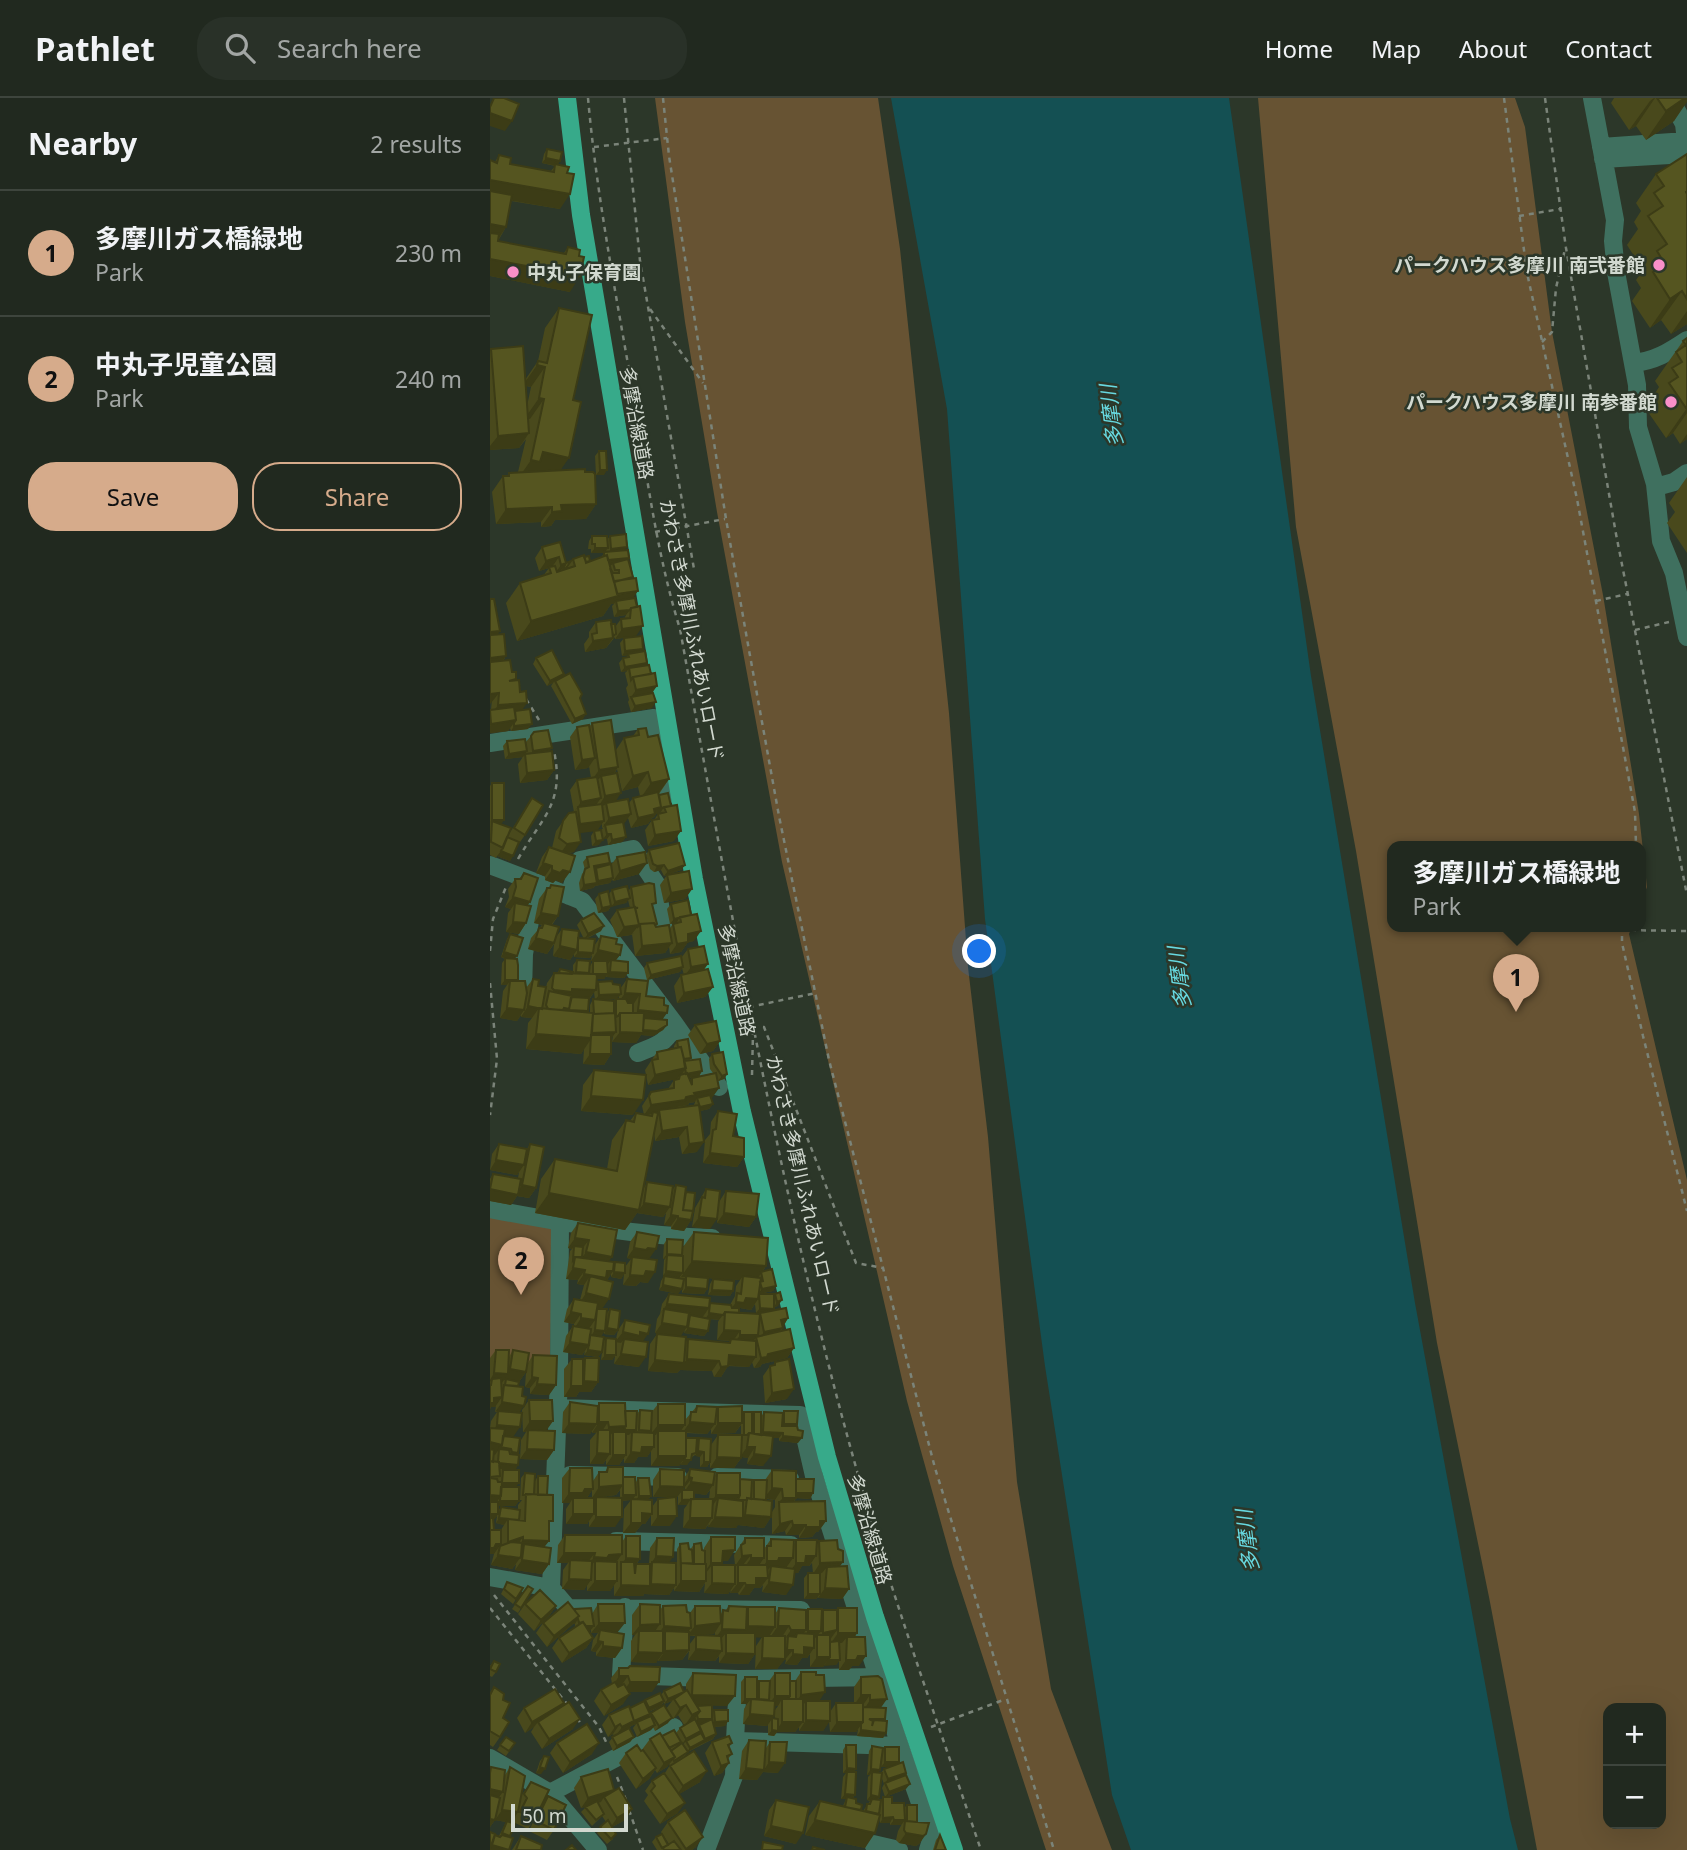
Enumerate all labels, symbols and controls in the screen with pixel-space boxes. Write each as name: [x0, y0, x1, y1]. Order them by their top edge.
search box: [197, 17, 687, 80]
text: Pathlet: [35, 26, 155, 71]
icon: search: [221, 29, 259, 67]
text: Search here: [277, 30, 422, 66]
text: Home: [1265, 32, 1333, 65]
text: Map: [1371, 32, 1421, 65]
text: About: [1459, 32, 1527, 65]
text: Contact: [1565, 32, 1652, 65]
text: Nearby: [28, 123, 137, 164]
text: 2 results: [370, 128, 462, 160]
text: 多摩川ガス橋緑地: [95, 220, 303, 256]
text: 1: [44, 237, 58, 269]
text: 230 m: [395, 237, 462, 269]
place label: パークハウス多摩川 南弐番館: [1394, 252, 1645, 278]
text: Park: [95, 256, 144, 288]
marker: パークハウス多摩川 南弐番館: [1651, 257, 1667, 273]
place label: 中丸子保育園: [527, 259, 641, 285]
marker: 中丸子保育園: [505, 264, 521, 280]
text: 中丸子児童公園: [95, 346, 277, 382]
text: 2: [44, 363, 58, 395]
text: 240 m: [395, 363, 462, 395]
street label: 多摩沿線道路: [614, 365, 660, 481]
water label: 多摩川: [1093, 381, 1129, 449]
text: Park: [95, 382, 144, 414]
place label: パークハウス多摩川 南参番館: [1406, 389, 1657, 415]
marker: パークハウス多摩川 南参番館: [1663, 394, 1679, 410]
button: Save: [28, 462, 238, 531]
button: Share: [252, 462, 462, 531]
street label: かわさき多摩川ふれあいロード: [654, 497, 730, 763]
popup: [1387, 841, 1646, 932]
text: 多摩川ガス橋緑地: [1412, 854, 1621, 890]
text: Park: [1412, 890, 1461, 922]
street label: 多摩沿線道路: [712, 922, 762, 1038]
your location: [962, 934, 996, 968]
water label: 多摩川: [1161, 943, 1197, 1011]
pin: 1: [1493, 954, 1539, 1012]
street label: かわさき多摩川ふれあいロード: [760, 1052, 846, 1318]
pin: 2: [498, 1237, 544, 1295]
street label: 多摩沿線道路: [842, 1471, 898, 1587]
water label: 多摩川: [1229, 1506, 1265, 1574]
map controls: [1603, 1703, 1666, 1829]
button: +: [1603, 1703, 1666, 1766]
button: −: [1603, 1766, 1666, 1829]
scale bar: [511, 1801, 628, 1833]
text: 50 m: [522, 1803, 566, 1829]

